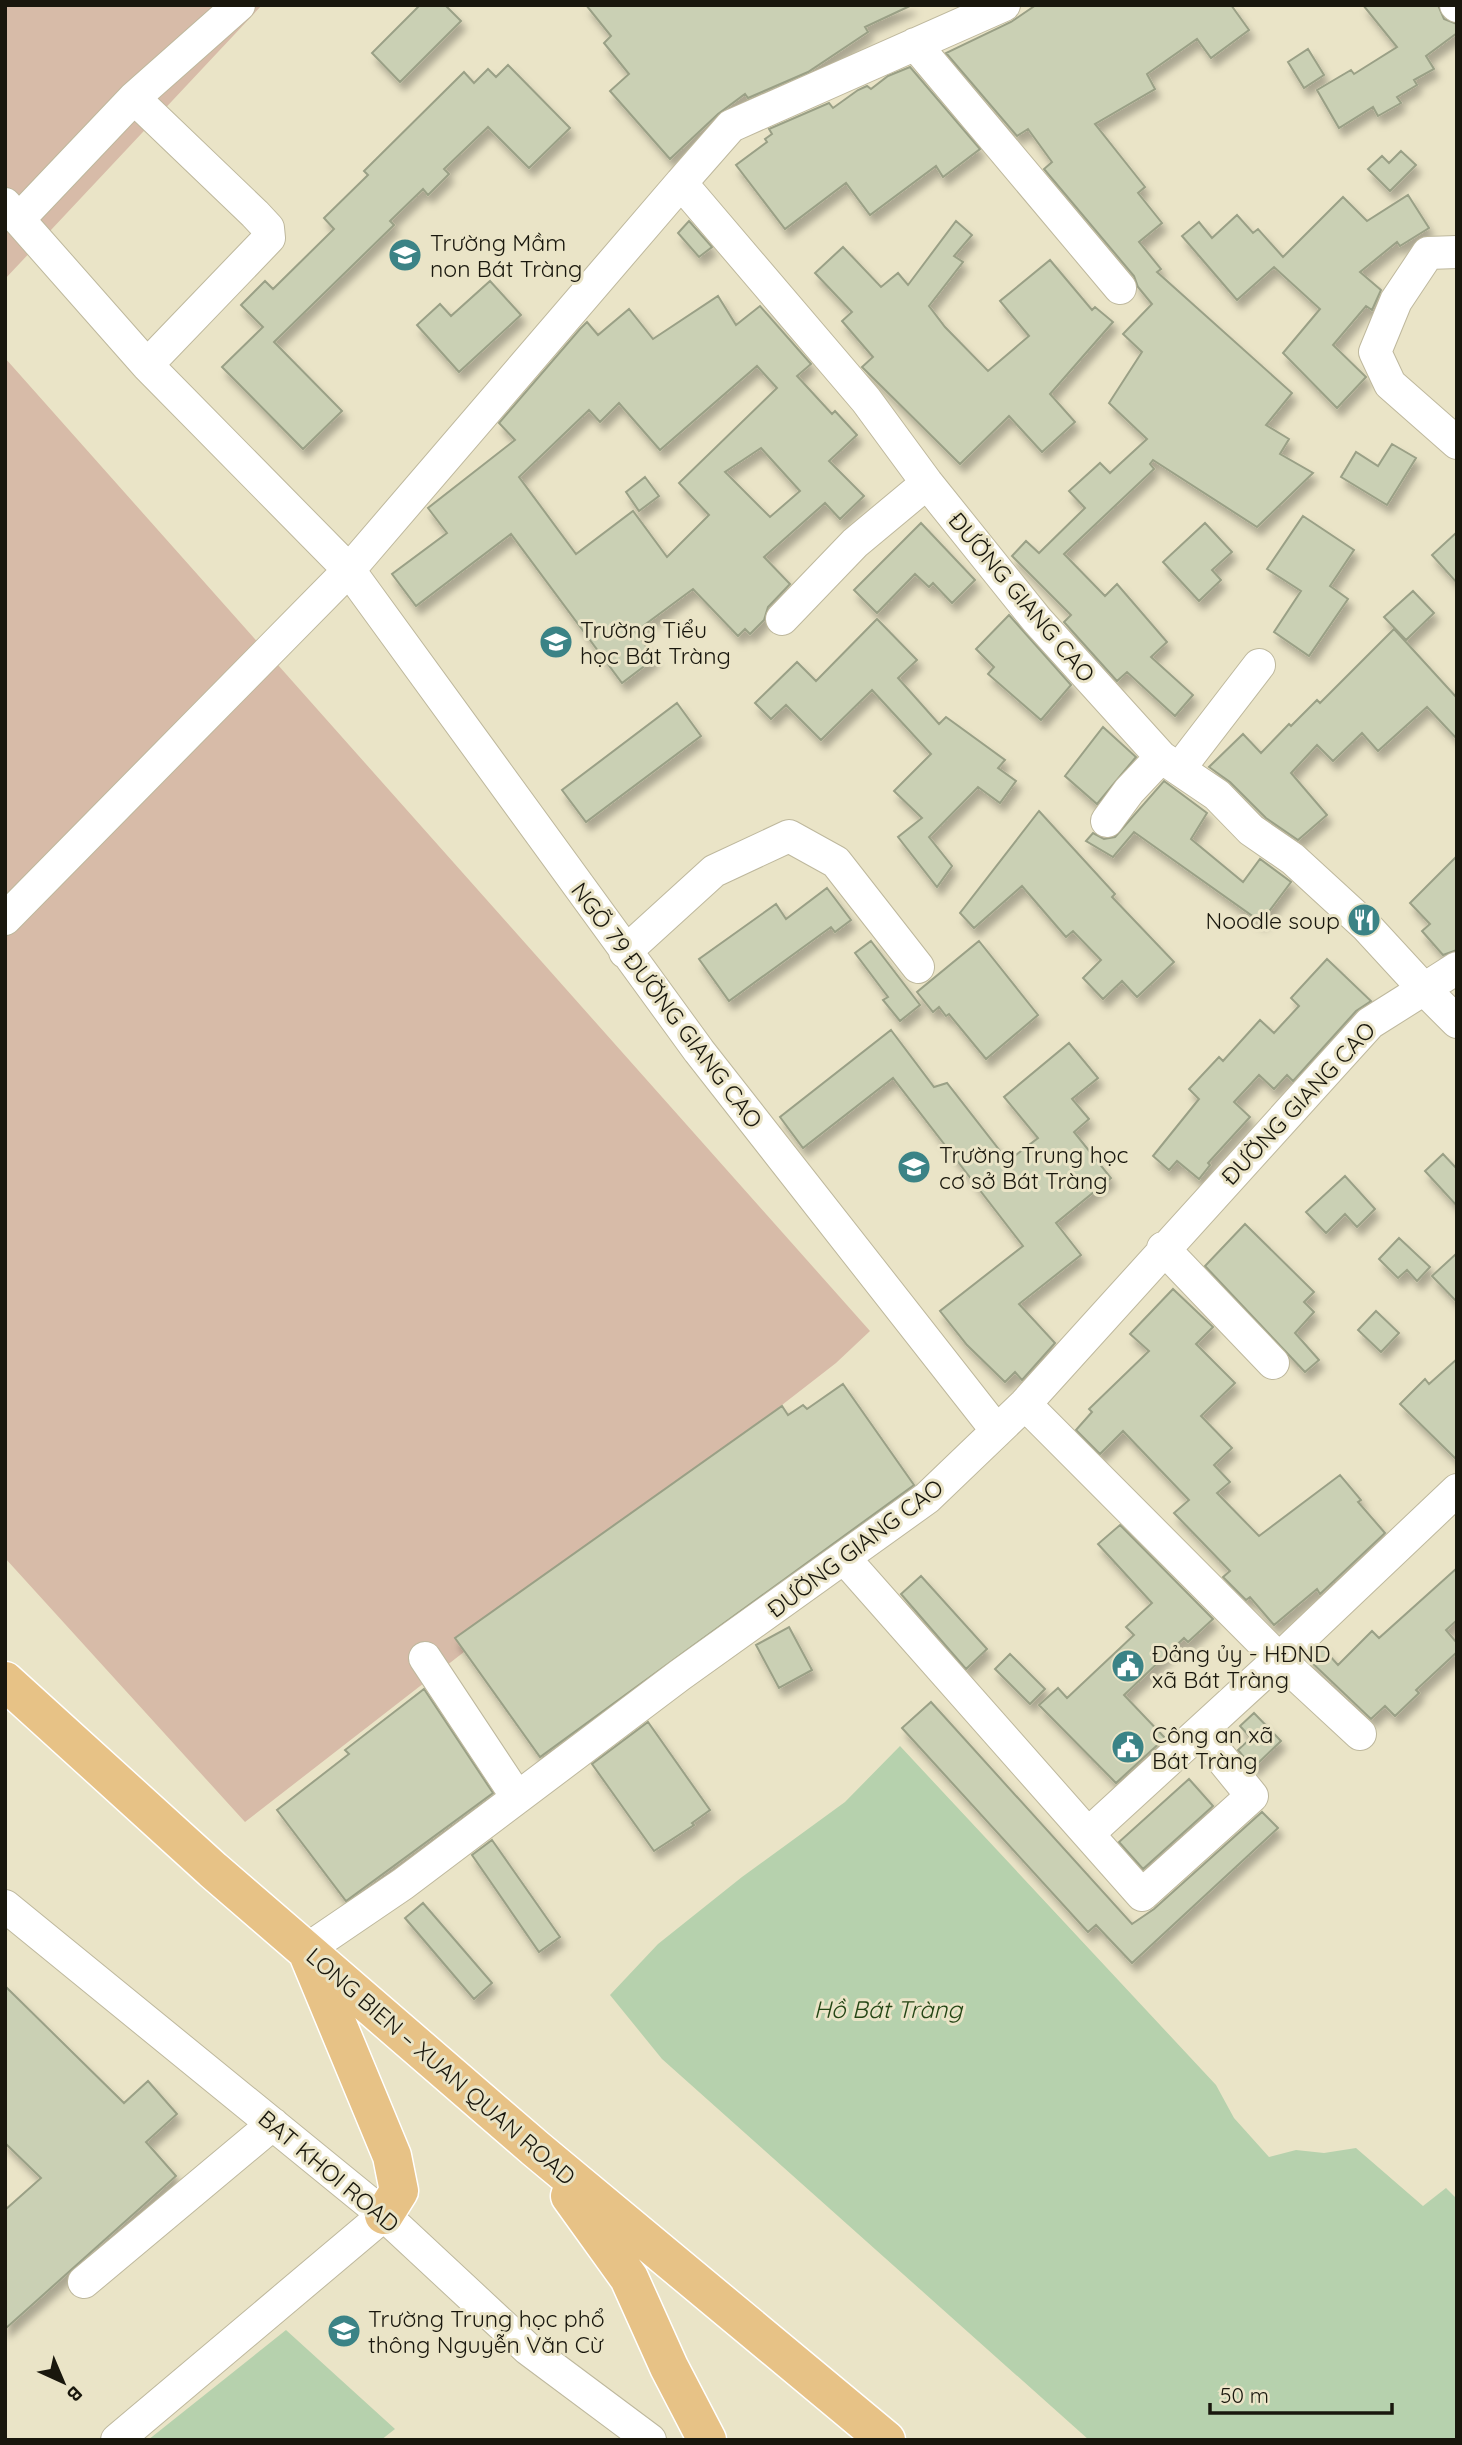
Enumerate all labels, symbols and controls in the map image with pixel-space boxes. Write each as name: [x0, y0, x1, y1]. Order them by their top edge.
place label: Trường Mầm non Bát Tràng: [430, 228, 582, 283]
school or university icon: Trường Mầm non Bát Tràng: [386, 236, 424, 274]
street label: ĐƯỜNG GIANG CAO: [943, 506, 1101, 688]
place label: Trường Tiểu học Bát Tràng: [580, 615, 731, 670]
school or university icon: Trường Tiểu học Bát Tràng: [537, 623, 575, 661]
street label: NGÕ 79 ĐƯỜNG GIANG CAO: [565, 876, 769, 1134]
restaurant icon: Noodle soup: [1345, 901, 1383, 939]
place label: Noodle soup: [1205, 906, 1340, 935]
street label: ĐƯỜNG GIANG CAO: [1215, 1015, 1381, 1191]
place label: Trường Trung học cơ sở Bát Tràng: [939, 1140, 1129, 1195]
school or university icon: Trường Trung học cơ sở Bát Tràng: [895, 1148, 933, 1186]
street label: ĐƯỜNG GIANG CAO: [761, 1472, 949, 1624]
place label: Đảng ủy - HĐND xã Bát Tràng: [1152, 1639, 1330, 1694]
public building icon: Đảng ủy - HĐND xã Bát Tràng: [1109, 1647, 1147, 1685]
place label: Công an xã Bát Tràng: [1152, 1720, 1273, 1775]
public building icon: Công an xã Bát Tràng: [1109, 1728, 1147, 1766]
street label: LONG BIEN – XUAN QUAN ROAD: [300, 1941, 582, 2191]
water label: Hồ Bát Tràng: [814, 1994, 964, 2024]
street label: BAT KHOI ROAD: [253, 2104, 405, 2238]
place label: Trường Trung học phổ thông Nguyễn Văn Cừ: [368, 2304, 605, 2359]
school or university icon: Trường Trung học phổ thông Nguyễn Văn Cừ: [325, 2312, 363, 2350]
north arrow: [28, 2347, 98, 2417]
scale bar: [1210, 2372, 1392, 2416]
text: B: [62, 2381, 88, 2407]
text: 50 m: [1220, 2382, 1269, 2408]

